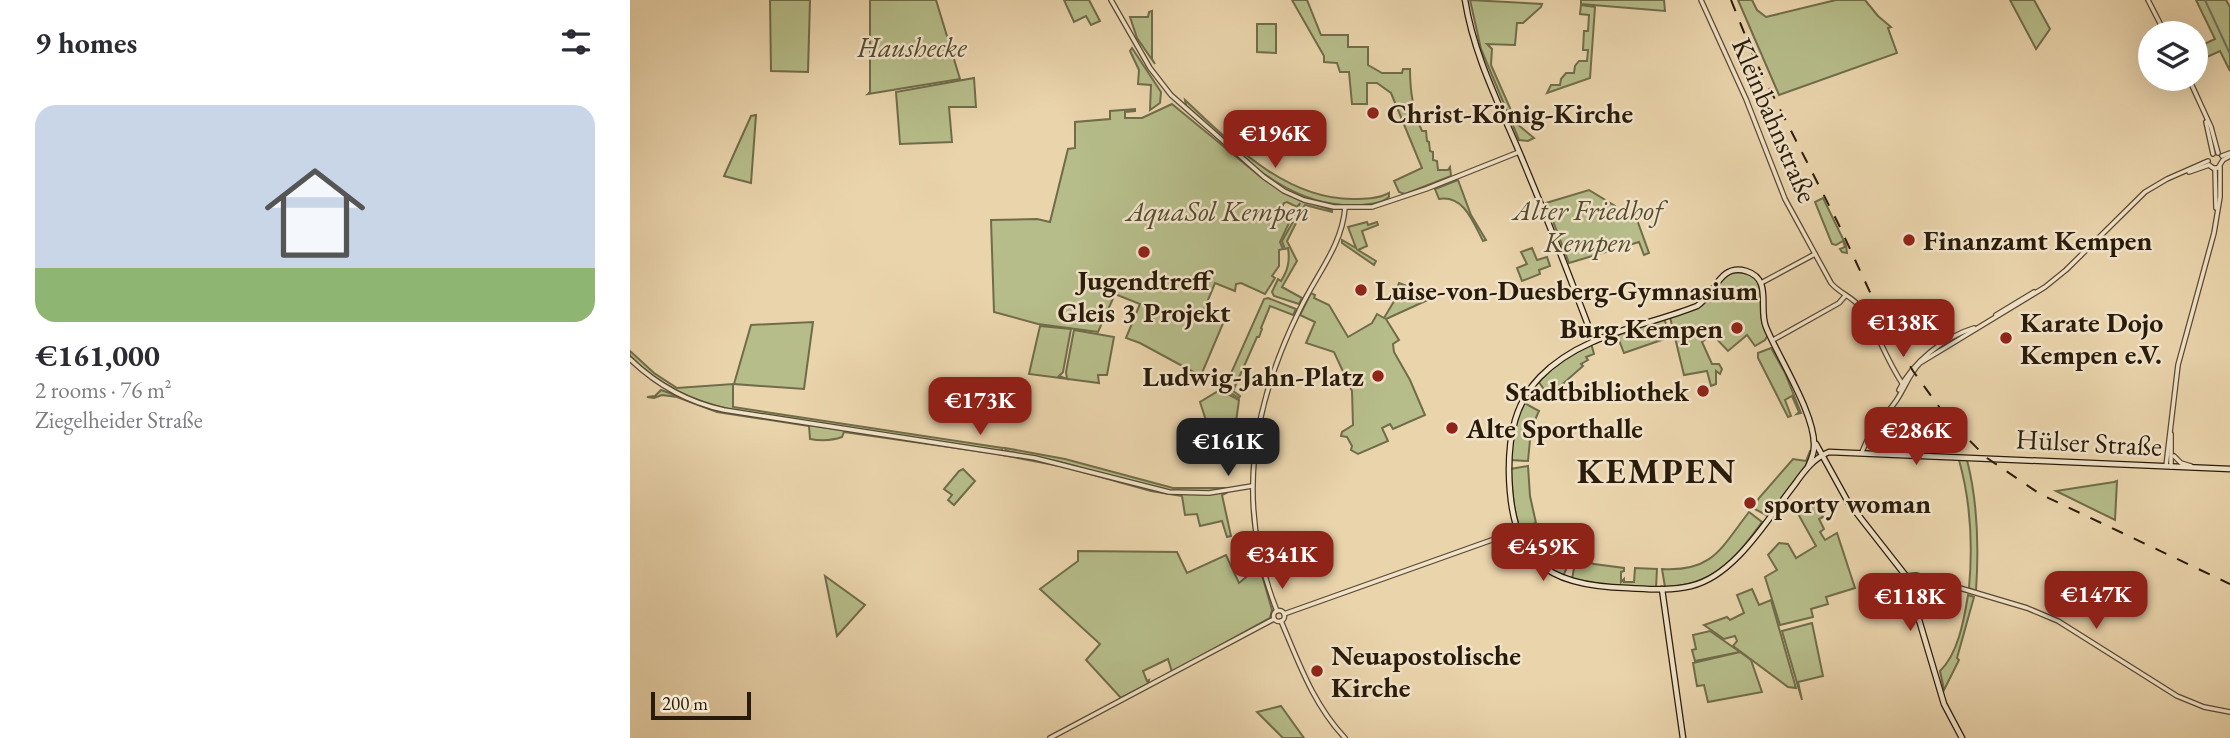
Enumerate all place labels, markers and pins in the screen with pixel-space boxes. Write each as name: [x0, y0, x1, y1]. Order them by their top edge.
place label: Christ-König-Kirche: [1387, 95, 1633, 131]
marker: Christ-König-Kirche: [1365, 105, 1381, 121]
pin: €196K: [1226, 110, 1324, 170]
place label: Finanzamt Kempen: [1923, 222, 2152, 258]
marker: Finanzamt Kempen: [1901, 232, 1917, 248]
marker: Jugendtreff Gleis 3 Projekt: [1136, 244, 1152, 260]
place label: Jugendtreff Gleis 3 Projekt: [1058, 262, 1231, 330]
place label: Luise-von-Duesberg-Gymnasium: [1375, 272, 1759, 308]
marker: Luise-von-Duesberg-Gymnasium: [1353, 282, 1369, 298]
pin: €138K: [1854, 300, 1952, 359]
place label: Karate Dojo Kempen e.V.: [2020, 304, 2163, 372]
place label: Burg Kempen: [1560, 310, 1723, 346]
marker: Burg Kempen: [1729, 320, 1745, 336]
marker: Karate Dojo Kempen e.V.: [1998, 330, 2014, 346]
place label: Ludwig-Jahn-Platz: [1142, 358, 1364, 394]
marker: Ludwig-Jahn-Platz: [1370, 368, 1386, 384]
place label: Stadtbibliothek: [1505, 373, 1690, 409]
pin: €173K: [931, 378, 1029, 437]
marker: Stadtbibliothek: [1695, 383, 1711, 399]
pin: €286K: [1867, 407, 1965, 467]
place label: Alte Sporthalle: [1465, 410, 1643, 446]
pin: €161K: [1179, 419, 1277, 478]
marker: Alte Sporthalle: [1444, 420, 1460, 436]
place label: sporty woman: [1764, 485, 1931, 521]
marker: sporty woman: [1742, 495, 1758, 511]
pin: €459K: [1494, 524, 1592, 583]
pin: €341K: [1233, 532, 1331, 591]
pin: €147K: [2047, 572, 2145, 631]
pin: €118K: [1861, 574, 1959, 633]
place label: Neuapostolische Kirche: [1331, 637, 1521, 705]
marker: Neuapostolische Kirche: [1309, 663, 1325, 679]

